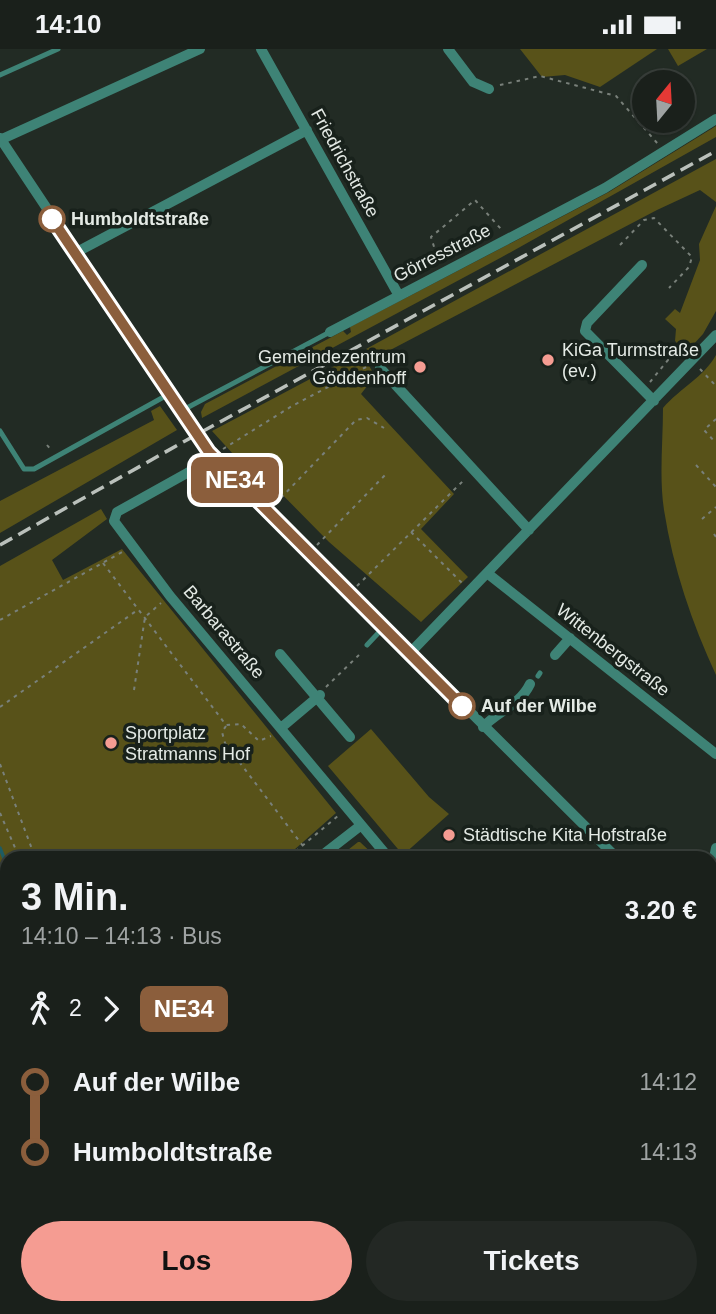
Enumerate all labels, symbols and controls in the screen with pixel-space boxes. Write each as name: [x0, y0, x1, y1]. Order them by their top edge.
text: 14:10: [35, 9, 102, 39]
north arrow: [632, 70, 695, 133]
map controls: [632, 70, 695, 133]
street label: Friedrichstraße: [307, 105, 383, 221]
marker: Humboldtstraße: [39, 206, 65, 232]
place label: Humboldtstraße: [71, 209, 209, 229]
street label: Görresstraße: [390, 220, 494, 286]
place label: KiGa Turmstraße (ev.): [562, 340, 699, 381]
place label: Gemeindezentrum Göddenhoff: [258, 347, 407, 388]
marker: KiGa Turmstraße (ev.): [540, 352, 556, 368]
marker: Gemeindezentrum Göddenhoff: [412, 359, 428, 375]
line badge: NE34: [186, 457, 284, 503]
text: NE34: [205, 466, 265, 493]
street label: Barbarastraße: [179, 582, 269, 682]
street label: Wittenbergstraße: [552, 600, 674, 700]
marker: Auf der Wilbe: [449, 693, 475, 719]
place label: Auf der Wilbe: [481, 696, 597, 716]
place label: Sportplatz Stratmanns Hof: [125, 723, 251, 764]
marker: Sportplatz Stratmanns Hof: [103, 735, 119, 751]
place label: Städtische Kita Hofstraße: [463, 825, 667, 845]
marker: Städtische Kita Hofstraße: [441, 827, 457, 843]
text: 3 Min.: [21, 876, 129, 918]
text: 3.20 €: [625, 895, 697, 925]
text: 14:10 – 14:13 · Bus: [21, 923, 222, 949]
icon: walk: [21, 990, 59, 1028]
icon: forward: [92, 990, 130, 1028]
text: 2: [69, 995, 82, 1021]
text: NE34: [154, 995, 214, 1022]
text: Auf der Wilbe: [73, 1067, 240, 1097]
text: 14:12: [639, 1069, 697, 1095]
text: Humboldtstraße: [73, 1137, 272, 1167]
text: 14:13: [639, 1139, 697, 1165]
button: Los: [21, 1221, 352, 1301]
button: Tickets: [366, 1221, 697, 1301]

